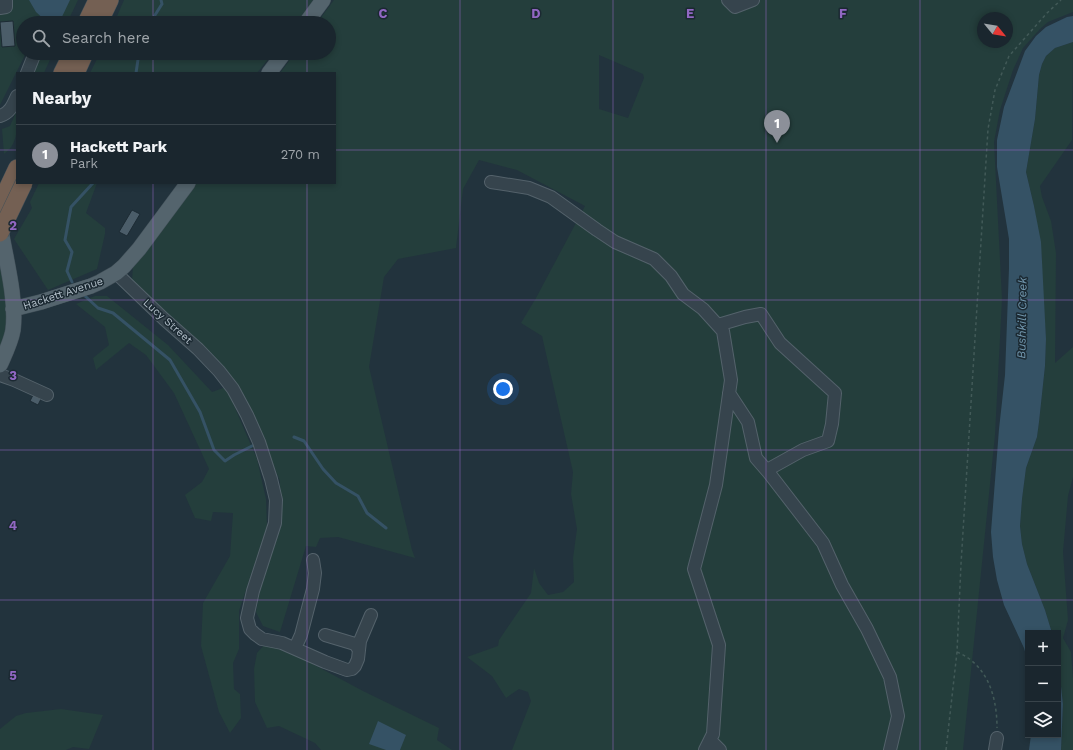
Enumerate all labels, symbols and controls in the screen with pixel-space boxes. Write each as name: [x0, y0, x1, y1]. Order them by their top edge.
text: C: [379, 6, 388, 21]
text: D: [531, 6, 541, 21]
text: E: [686, 6, 694, 21]
text: F: [839, 6, 847, 21]
north arrow: [977, 12, 1013, 48]
search box: [16, 16, 336, 60]
icon: search: [30, 27, 52, 49]
text: Search here: [62, 29, 150, 47]
text: Nearby: [32, 88, 91, 108]
pin: 1: [764, 110, 790, 143]
text: Hackett Park: [70, 138, 167, 156]
text: 1: [42, 147, 48, 162]
text: 270 m: [281, 147, 320, 162]
text: Park: [70, 156, 98, 171]
text: 2: [9, 218, 17, 233]
street label: Hackett Avenue: [22, 274, 105, 313]
water label: Bushkill Creek: [1014, 277, 1030, 359]
street label: Lucy Street: [140, 296, 195, 347]
text: 3: [9, 368, 17, 383]
your location: [493, 379, 513, 399]
text: 4: [9, 518, 18, 533]
map controls: [1025, 630, 1061, 738]
button: +: [1025, 630, 1061, 666]
button: −: [1025, 666, 1061, 702]
text: 5: [9, 668, 17, 683]
button: layers: [1025, 702, 1061, 738]

